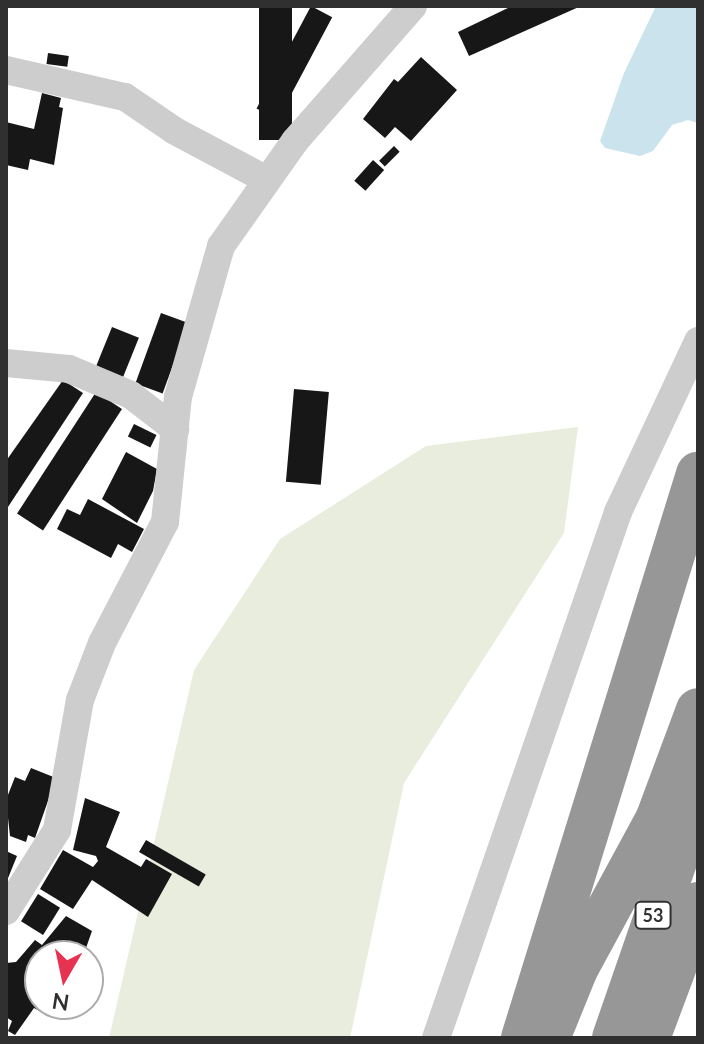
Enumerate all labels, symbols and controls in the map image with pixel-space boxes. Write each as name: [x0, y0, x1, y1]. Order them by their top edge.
road number: 53: [633, 901, 673, 929]
north arrow: [24, 940, 104, 1020]
text: N: [50, 988, 71, 1017]

